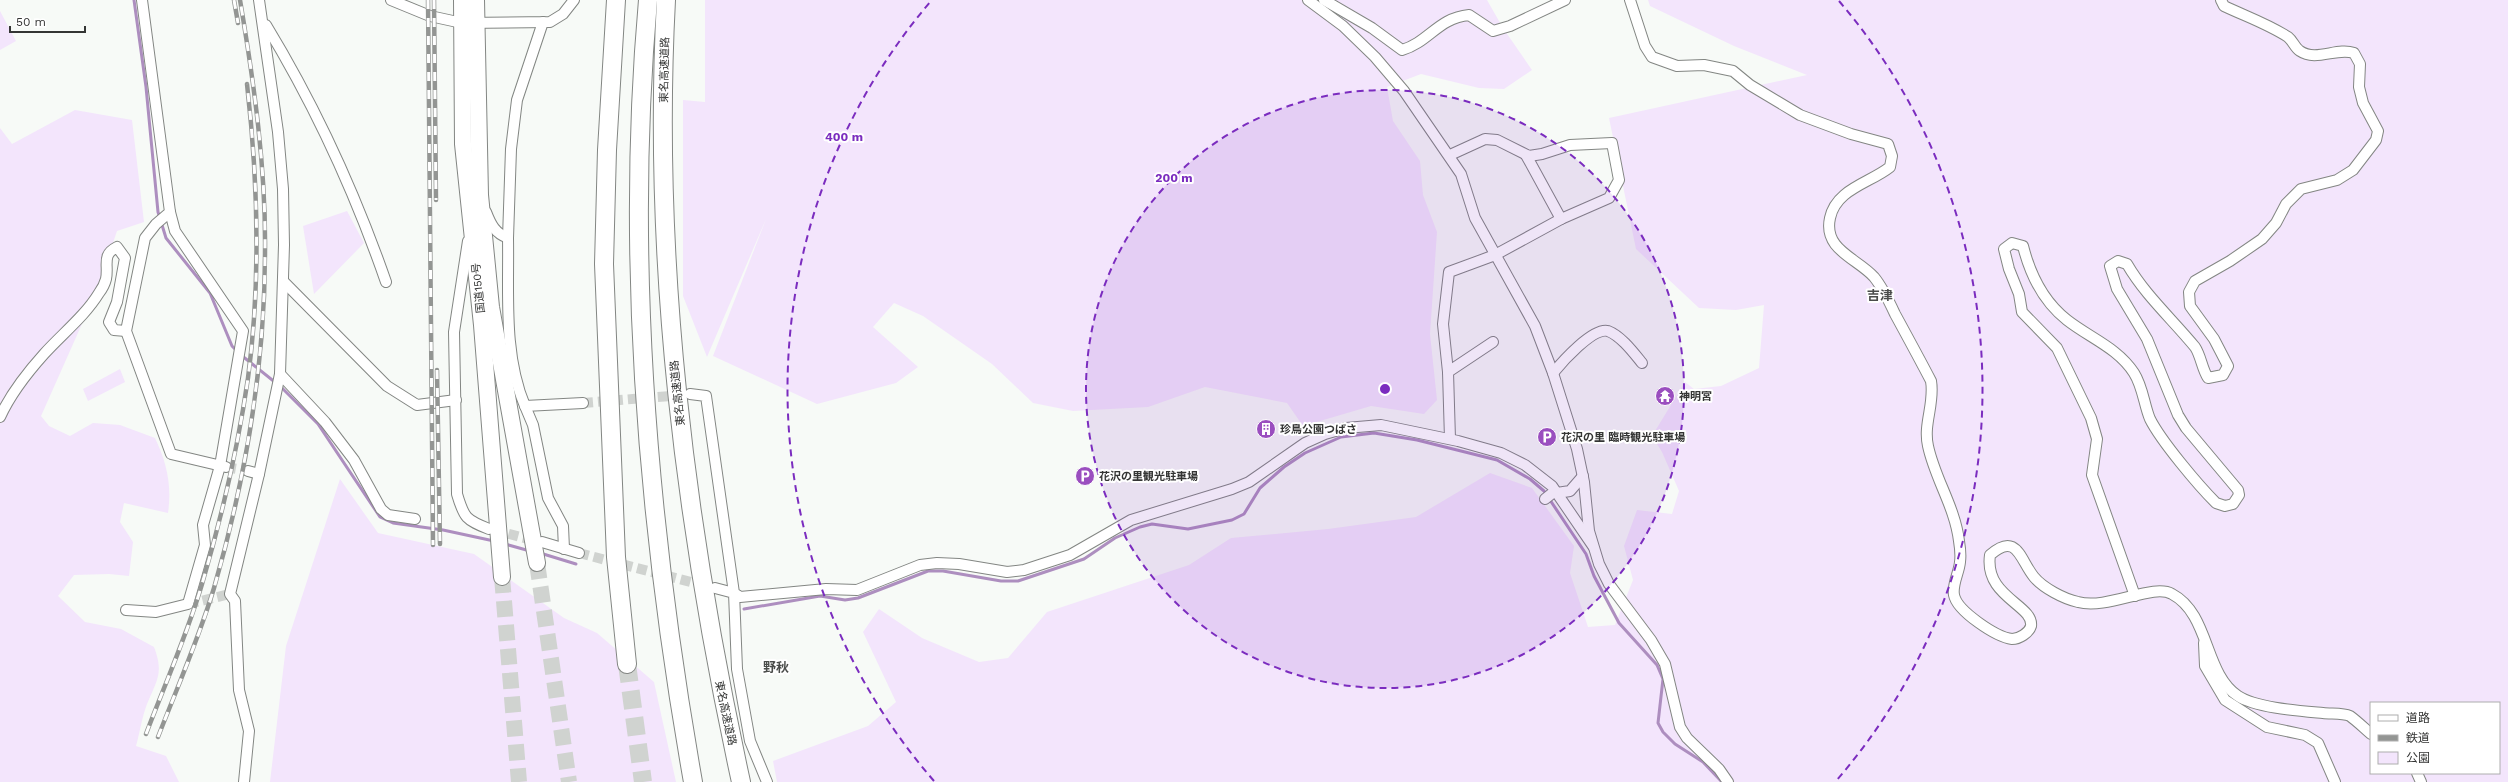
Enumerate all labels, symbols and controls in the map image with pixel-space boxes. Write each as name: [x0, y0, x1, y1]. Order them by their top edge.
scale bar: [10, 8, 85, 34]
text: 50 m: [16, 15, 46, 29]
street label: 東名高速道路: [657, 37, 672, 103]
text: 400 m: [825, 130, 863, 144]
text: 200 m: [1155, 171, 1193, 185]
street label: 国道150号: [469, 262, 488, 314]
district label: 吉津: [1867, 288, 1893, 303]
street label: 東名高速道路: [668, 359, 687, 426]
centre of rings: [1378, 382, 1392, 396]
temple icon: 神明宮: [1654, 385, 1676, 407]
place label: 神明宮: [1679, 390, 1712, 403]
building icon: 珍鳥公園つばさ: [1255, 418, 1277, 440]
place label: 珍鳥公園つばさ: [1280, 423, 1357, 436]
parking icon: 花沢の里 臨時観光駐車場: [1536, 426, 1558, 448]
place label: 花沢の里 臨時観光駐車場: [1561, 431, 1685, 444]
parking icon: 花沢の里観光駐車場: [1074, 465, 1096, 487]
place label: 花沢の里観光駐車場: [1099, 470, 1198, 483]
district label: 野秋: [763, 660, 789, 675]
street label: 東名高速道路: [712, 679, 739, 747]
legend: [2370, 702, 2500, 774]
text: 道路: [2406, 711, 2430, 725]
text: 鉄道: [2406, 731, 2430, 745]
text: 公園: [2406, 751, 2430, 765]

